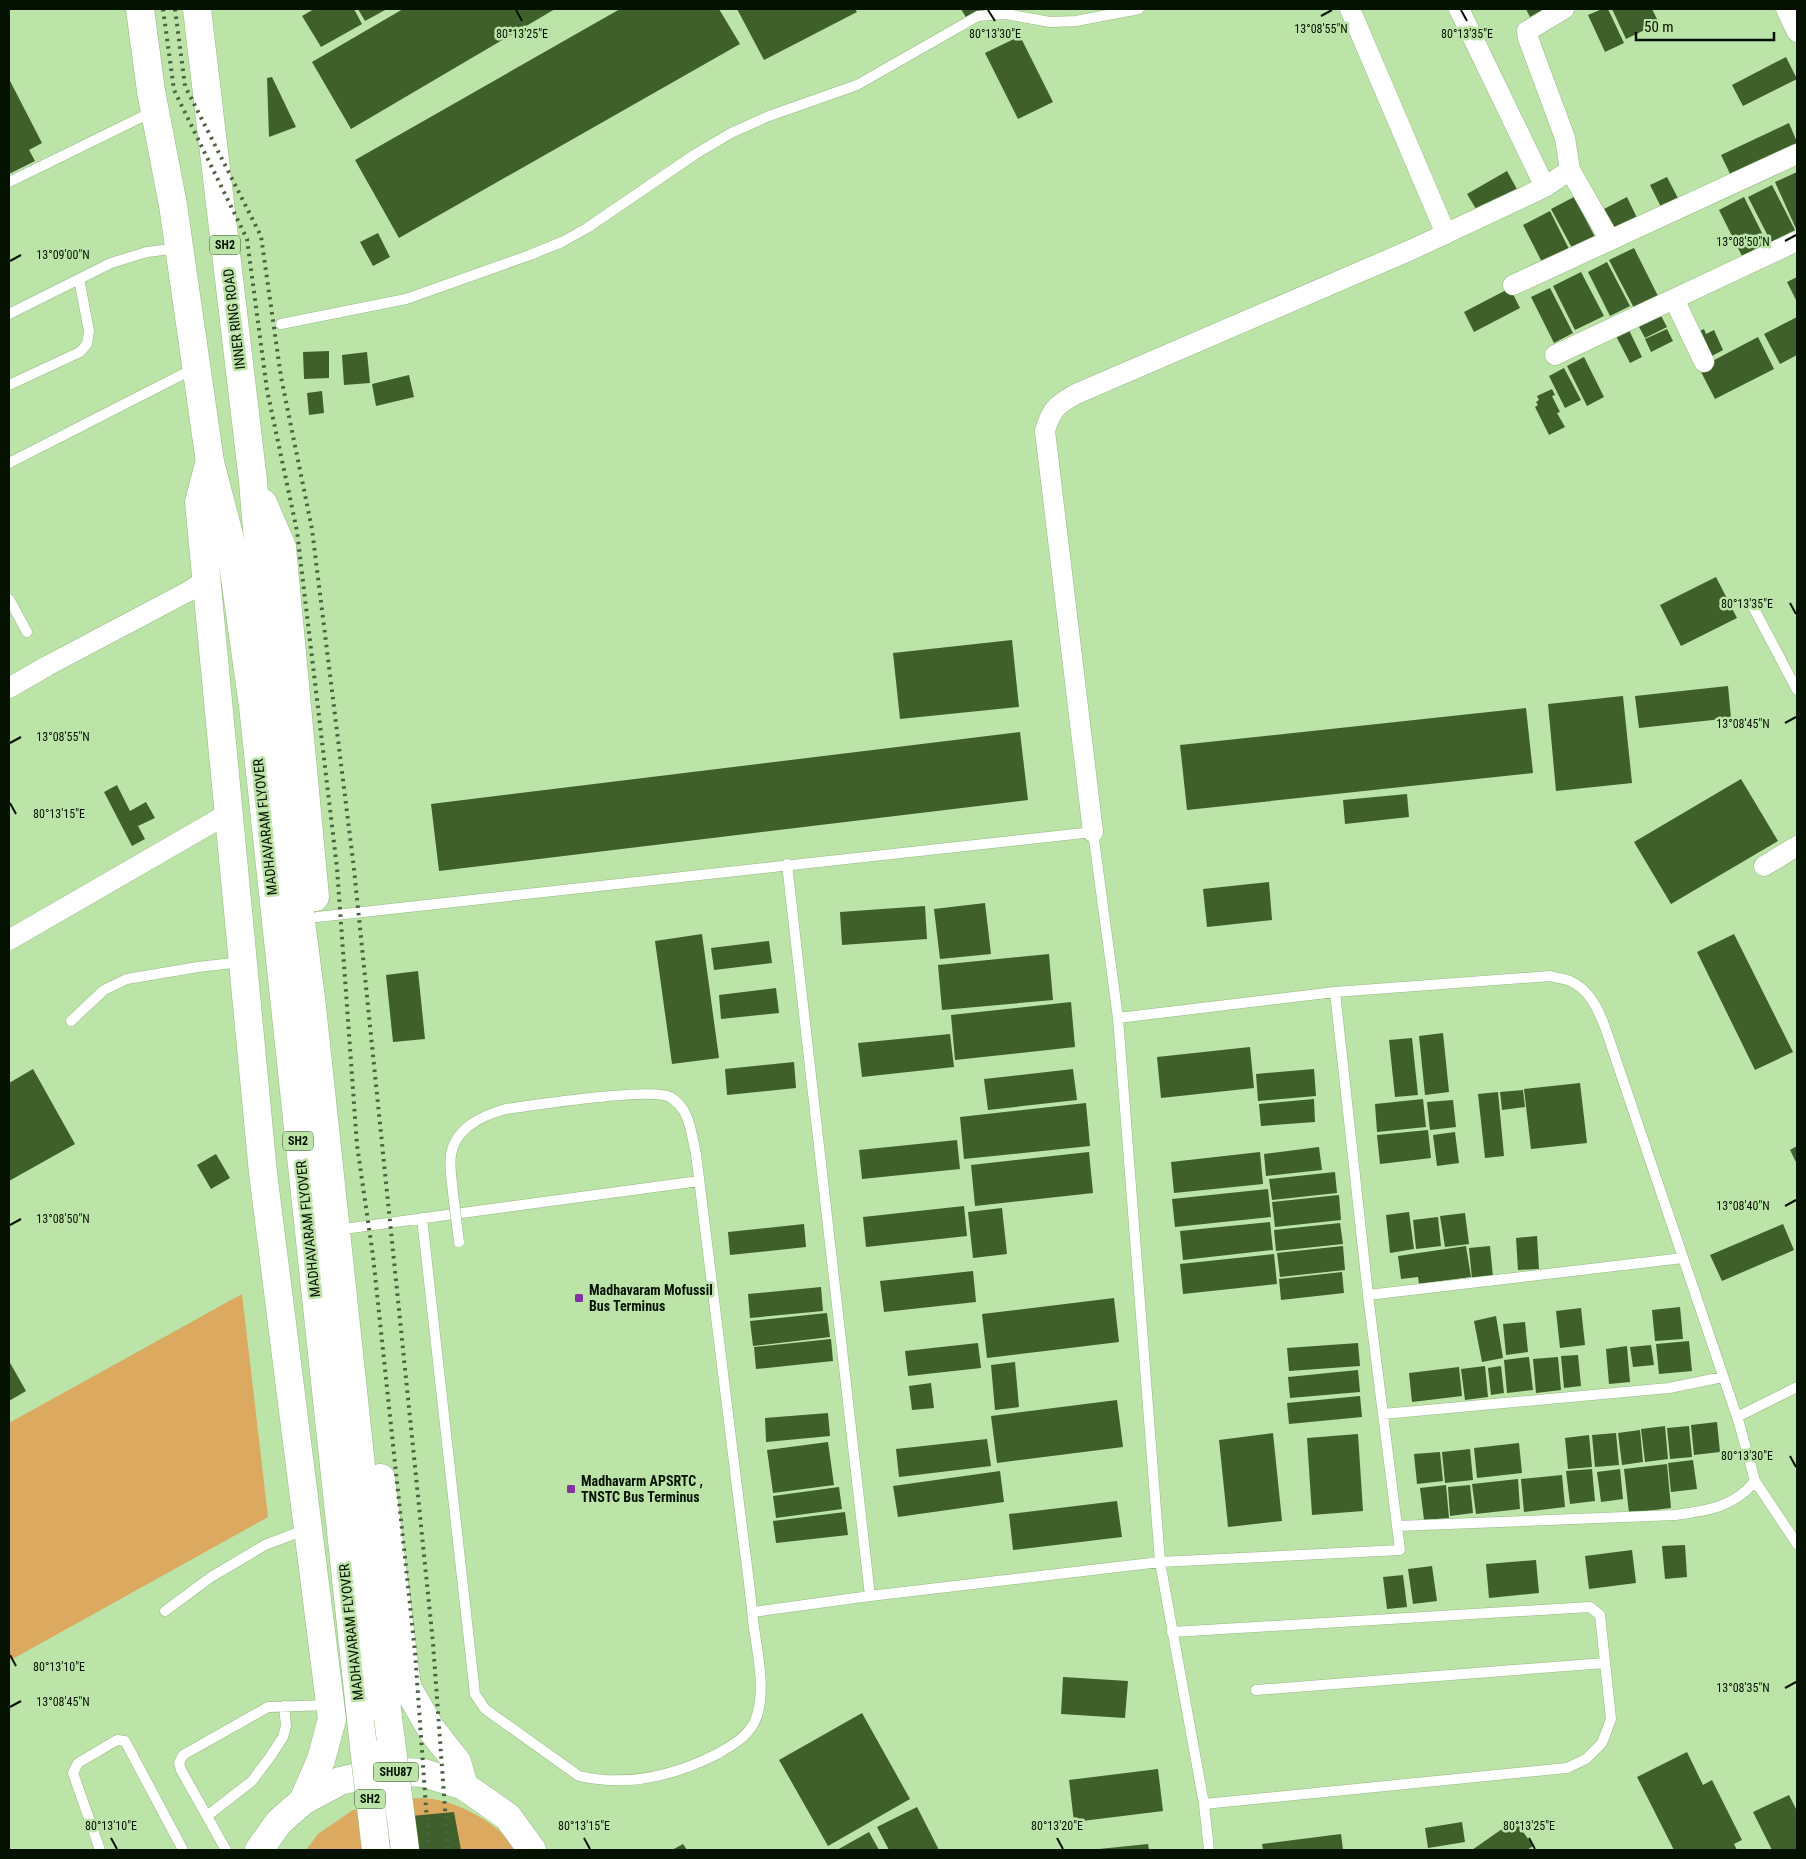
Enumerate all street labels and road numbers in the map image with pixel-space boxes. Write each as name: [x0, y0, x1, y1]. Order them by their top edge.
road number: SH2: [210, 236, 240, 254]
street label: INNER RING ROAD: [220, 268, 248, 370]
street label: MADHAVARAM FLYOVER: [250, 757, 280, 896]
road number: SH2: [283, 1132, 313, 1150]
street label: MADHAVARAM FLYOVER: [293, 1159, 323, 1298]
street label: MADHAVARAM FLYOVER: [336, 1562, 366, 1701]
road number: SHU87: [374, 1762, 418, 1781]
road number: SH2: [355, 1790, 385, 1808]

